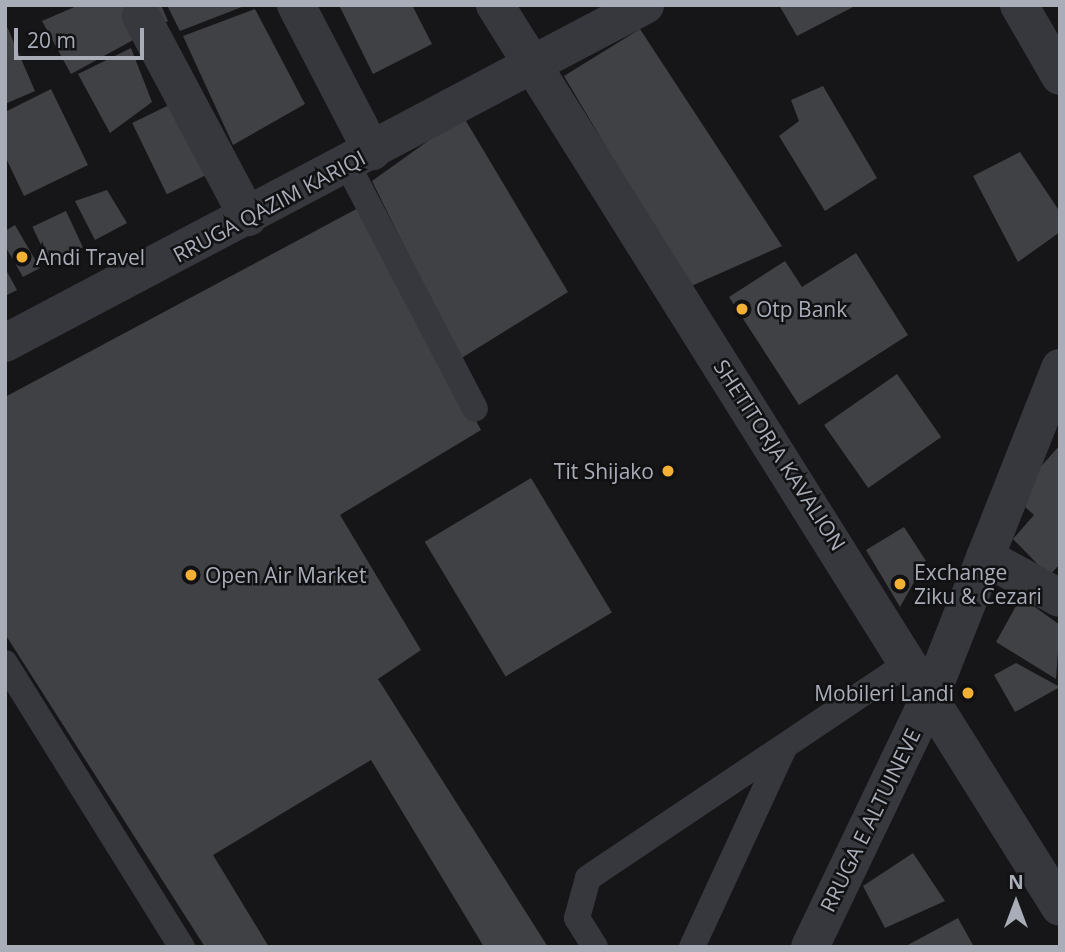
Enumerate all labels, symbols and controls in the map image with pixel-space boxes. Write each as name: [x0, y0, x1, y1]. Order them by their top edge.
scale bar: [18, 14, 147, 58]
text: 20 m: [27, 26, 76, 54]
street label: RRUGA QAZIM KARIQI: [169, 145, 369, 267]
place label: Andi Travel: [36, 244, 145, 270]
marker: Andi Travel: [14, 249, 30, 265]
place label: Otp Bank: [756, 296, 847, 322]
marker: Otp Bank: [734, 301, 750, 317]
street label: SHETITORJA KAVALION: [709, 355, 851, 555]
place label: Tit Shijako: [554, 458, 654, 484]
marker: Tit Shijako: [660, 463, 676, 479]
place label: Exchange Ziku & Cezari: [914, 559, 1042, 609]
place label: Open Air Market: [205, 562, 366, 588]
marker: Open Air Market: [183, 567, 199, 583]
marker: Exchange Ziku & Cezari: [892, 576, 908, 592]
place label: Mobileri Landi: [814, 680, 954, 706]
marker: Mobileri Landi: [960, 685, 976, 701]
street label: RRUGA E ALTUINEVE: [815, 724, 925, 916]
north arrow: [981, 868, 1051, 938]
text: N: [1008, 869, 1024, 895]

